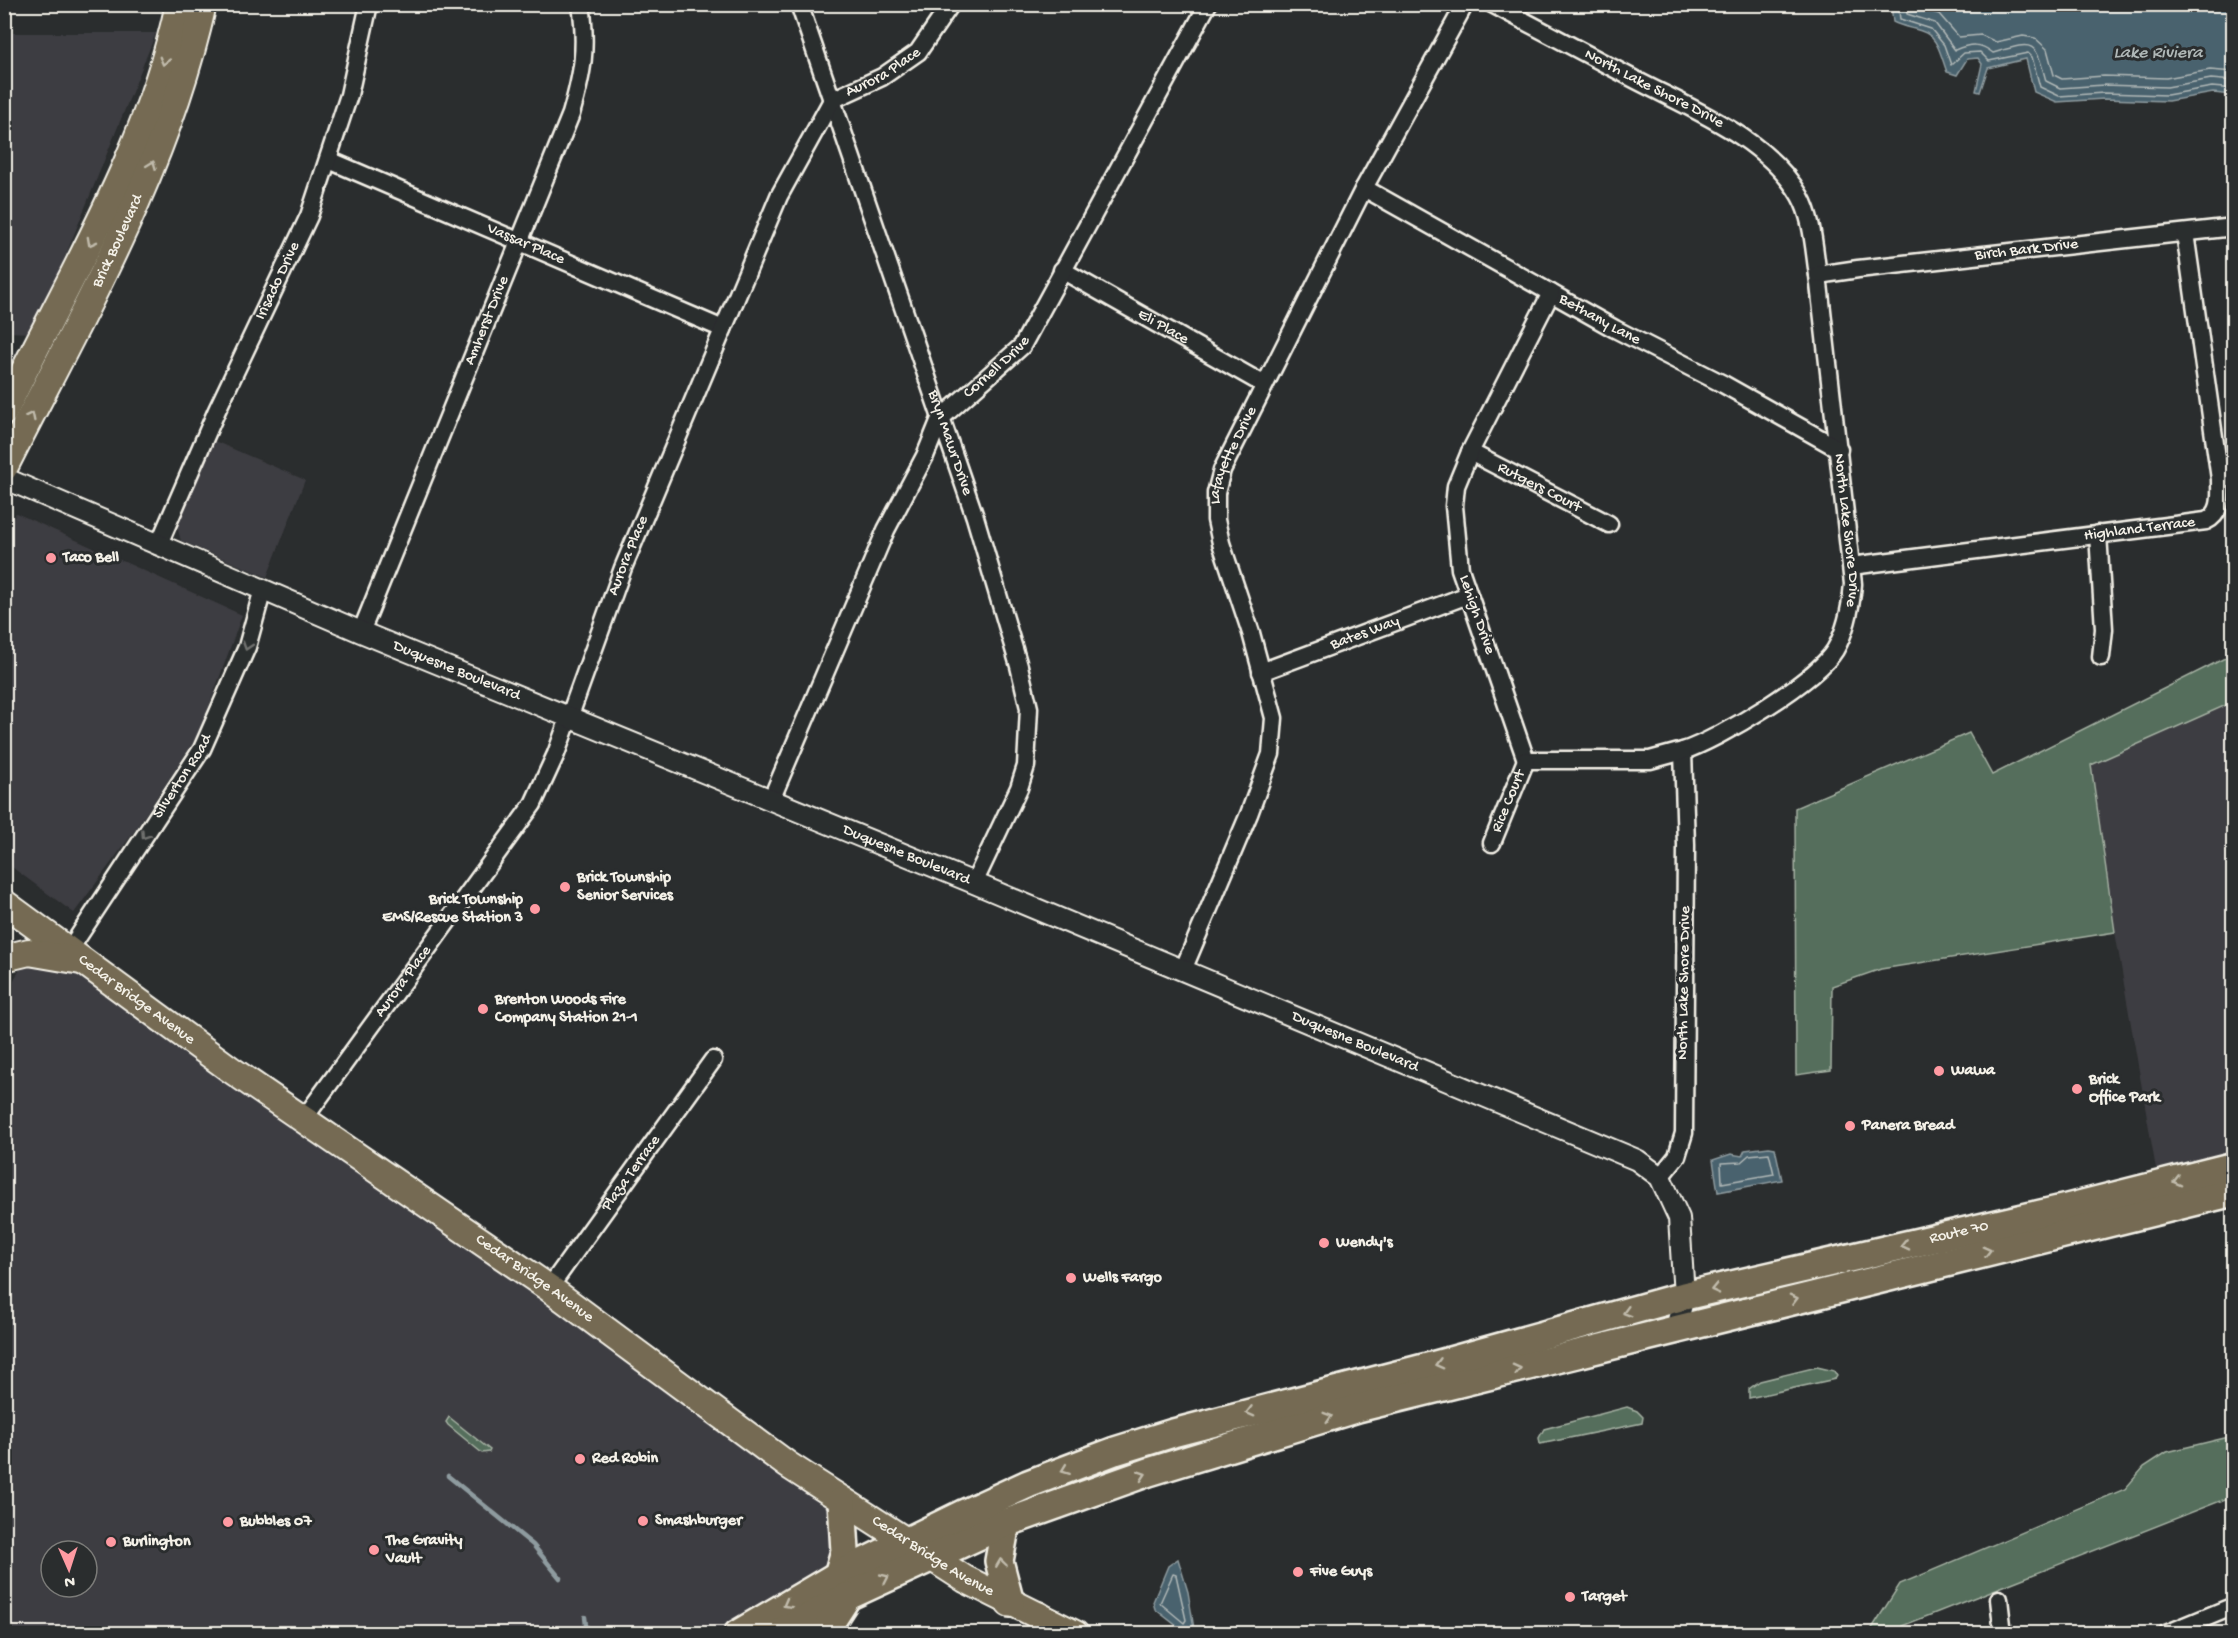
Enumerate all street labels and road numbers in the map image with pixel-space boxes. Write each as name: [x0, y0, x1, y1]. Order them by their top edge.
street label: Aurora Place: [843, 43, 925, 102]
street label: North Lake Shore Drive: [1581, 45, 1728, 133]
street label: Brick Boulevard: [88, 190, 148, 292]
street label: Vassar Place: [483, 219, 568, 270]
street label: Birch Bark Drive: [1973, 235, 2080, 265]
street label: Irisado Drive: [252, 238, 305, 323]
street label: Amherst Drive: [461, 273, 514, 368]
street label: Bethany Lane: [1554, 289, 1644, 350]
street label: Eli Place: [1134, 305, 1192, 350]
street label: Cornell Drive: [960, 333, 1035, 403]
street label: Bryn Mawr Drive: [922, 387, 977, 499]
street label: Lafayette Drive: [1207, 403, 1262, 504]
street label: North Lake Shore Drive: [1829, 453, 1863, 609]
street label: Rutgers Court: [1494, 458, 1586, 518]
street label: Aurora Place: [604, 512, 654, 598]
street label: Highland Terrace: [2083, 513, 2197, 546]
street label: Lehigh Drive: [1454, 573, 1499, 658]
street label: Bates Way: [1327, 612, 1402, 655]
street label: Duquesne Boulevard: [389, 636, 524, 706]
street label: Silverton Road: [149, 730, 217, 823]
street label: Rice Court: [1488, 766, 1531, 836]
street label: Duquesne Boulevard: [839, 820, 974, 890]
street label: North Lake Shore Drive: [1674, 905, 1696, 1060]
street label: Aurora Place: [371, 942, 437, 1021]
street label: Cedar Bridge Avenue: [74, 951, 199, 1050]
street label: Duquesne Boulevard: [1288, 1007, 1423, 1078]
street label: Plaza Terrace: [597, 1131, 666, 1216]
street label: Route 70: [1928, 1217, 1991, 1249]
street label: Cedar Bridge Avenue: [471, 1231, 598, 1328]
street label: Cedar Bridge Avenue: [868, 1512, 998, 1602]

